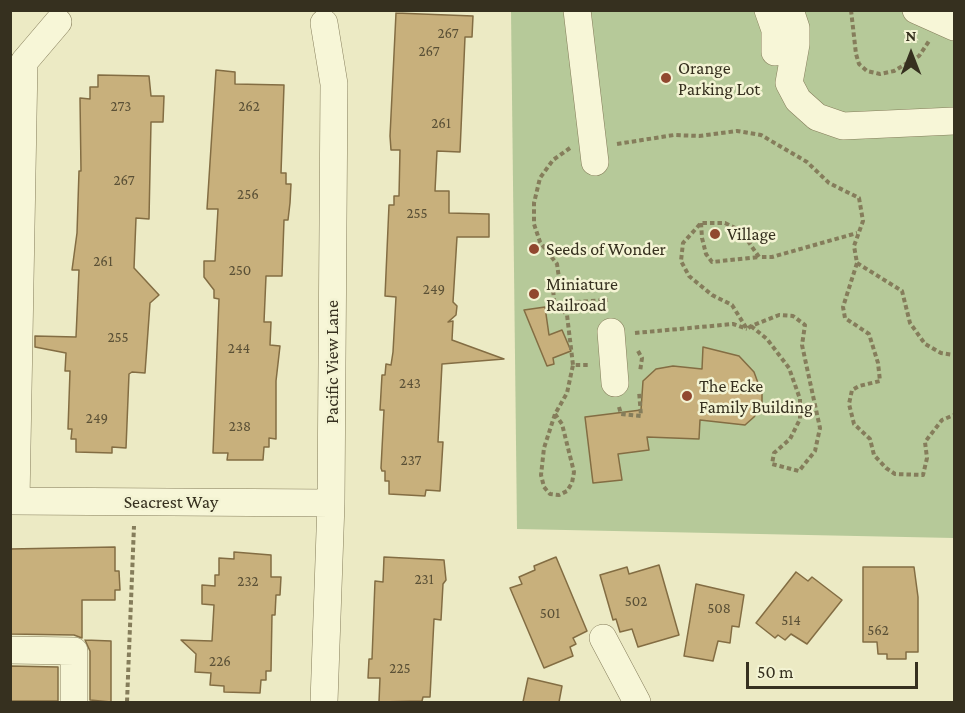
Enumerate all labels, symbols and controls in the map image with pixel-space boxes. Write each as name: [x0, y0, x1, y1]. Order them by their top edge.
house number: 267: [437, 24, 459, 42]
north arrow: [881, 24, 941, 84]
text: N: [906, 27, 916, 44]
house number: 267: [418, 42, 440, 60]
place label: Orange Parking Lot: [678, 57, 760, 100]
marker: Orange Parking Lot: [659, 71, 673, 85]
house number: 273: [111, 97, 131, 115]
house number: 262: [238, 97, 260, 115]
house number: 261: [431, 114, 451, 132]
house number: 267: [113, 171, 135, 189]
house number: 256: [237, 185, 259, 203]
house number: 255: [406, 204, 428, 222]
place label: Village: [727, 223, 776, 245]
marker: Village: [708, 227, 722, 241]
place label: Seeds of Wonder: [546, 238, 666, 260]
marker: Seeds of Wonder: [527, 242, 541, 256]
house number: 261: [93, 252, 113, 270]
house number: 250: [229, 261, 251, 279]
place label: Miniature Railroad: [546, 273, 618, 316]
house number: 249: [423, 280, 445, 298]
marker: Miniature Railroad: [527, 287, 541, 301]
street label: Pacific View Lane: [321, 300, 343, 424]
house number: 255: [107, 328, 129, 346]
house number: 244: [228, 339, 250, 357]
house number: 243: [399, 374, 421, 392]
place label: The Ecke Family Building: [699, 375, 813, 418]
marker: The Ecke Family Building: [680, 389, 694, 403]
house number: 249: [86, 409, 108, 427]
house number: 238: [229, 417, 251, 435]
house number: 237: [400, 451, 422, 469]
street label: Seacrest Way: [124, 491, 218, 513]
house number: 231: [414, 570, 434, 588]
house number: 232: [237, 572, 259, 590]
house number: 502: [625, 592, 647, 610]
house number: 508: [707, 599, 731, 617]
house number: 501: [540, 604, 560, 622]
house number: 514: [781, 611, 801, 629]
house number: 562: [867, 621, 889, 639]
scale bar: [749, 650, 922, 688]
house number: 226: [209, 652, 231, 670]
house number: 225: [389, 659, 411, 677]
text: 50 m: [757, 662, 794, 682]

